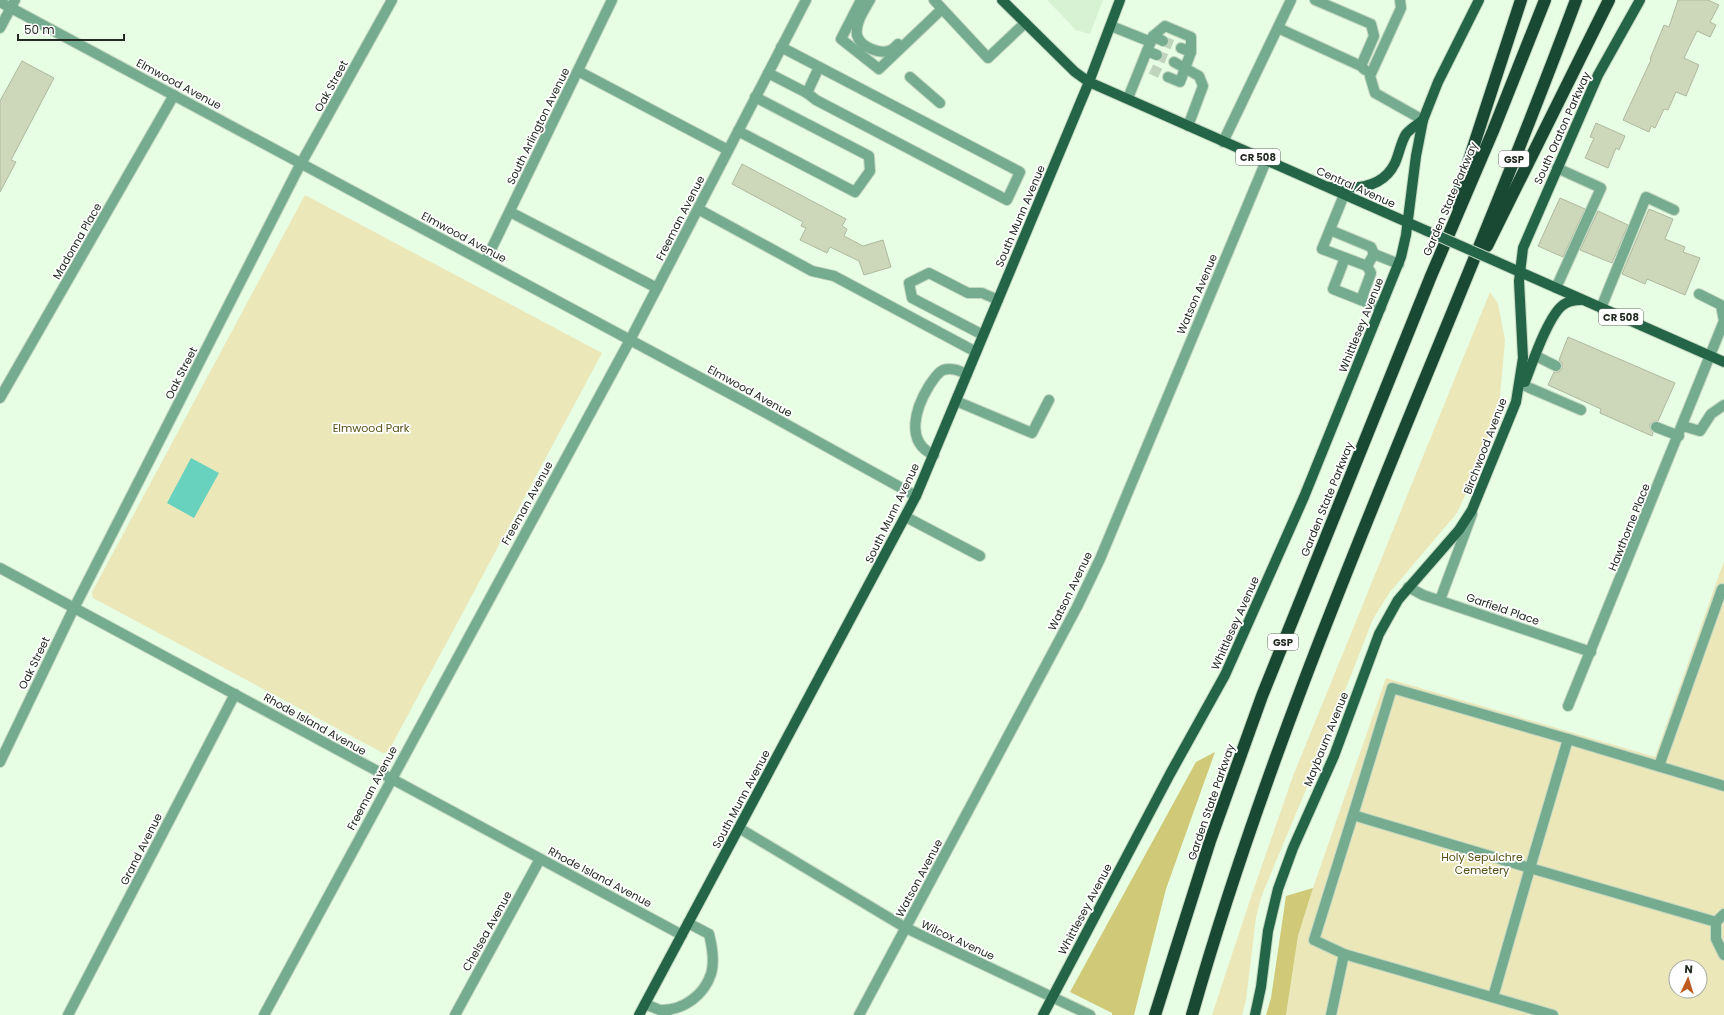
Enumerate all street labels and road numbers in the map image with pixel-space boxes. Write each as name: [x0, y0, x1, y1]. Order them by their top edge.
street label: Elmwood Avenue: [134, 55, 225, 113]
street label: Oak Street: [310, 57, 352, 115]
street label: South Arlington Avenue: [503, 65, 573, 187]
street label: South Oraton Parkway: [1530, 68, 1594, 187]
street label: Garden State Parkway: [1419, 139, 1482, 258]
road number: CR 508: [1236, 149, 1280, 165]
road number: GSP: [1499, 151, 1529, 167]
street label: South Munn Avenue: [991, 162, 1049, 269]
street label: Central Avenue: [1314, 162, 1398, 212]
street label: Freeman Avenue: [652, 173, 708, 263]
street label: Madonna Place: [49, 200, 105, 282]
street label: Elmwood Avenue: [419, 208, 510, 266]
street label: Watson Avenue: [1173, 251, 1221, 337]
street label: Whittlesey Avenue: [1335, 275, 1387, 375]
road number: CR 508: [1599, 309, 1643, 325]
street label: Oak Street: [161, 344, 201, 402]
street label: Elmwood Avenue: [705, 361, 795, 421]
street label: Birchwood Avenue: [1459, 395, 1511, 497]
street label: Garden State Parkway: [1297, 439, 1358, 559]
street label: Freeman Avenue: [497, 458, 557, 548]
street label: South Munn Avenue: [861, 460, 923, 566]
street label: Hawthorne Place: [1604, 481, 1654, 573]
street label: Watson Avenue: [1044, 549, 1096, 633]
street label: Whittlesey Avenue: [1207, 573, 1263, 672]
street label: Garfield Place: [1464, 589, 1542, 629]
street label: Oak Street: [14, 634, 54, 692]
road number: GSP: [1268, 634, 1298, 650]
street label: Rhode Island Avenue: [261, 689, 369, 759]
street label: Maybaum Avenue: [1300, 689, 1352, 789]
street label: Garden State Parkway: [1184, 741, 1239, 862]
street label: Freeman Avenue: [343, 743, 401, 833]
street label: South Munn Avenue: [708, 747, 774, 851]
street label: Grand Avenue: [116, 810, 166, 888]
street label: Watson Avenue: [892, 836, 946, 920]
street label: Rhode Island Avenue: [545, 843, 655, 911]
street label: Whittlesey Avenue: [1054, 860, 1116, 957]
street label: Chelsea Avenue: [458, 888, 516, 974]
street label: Wilcox Avenue: [919, 916, 998, 964]

